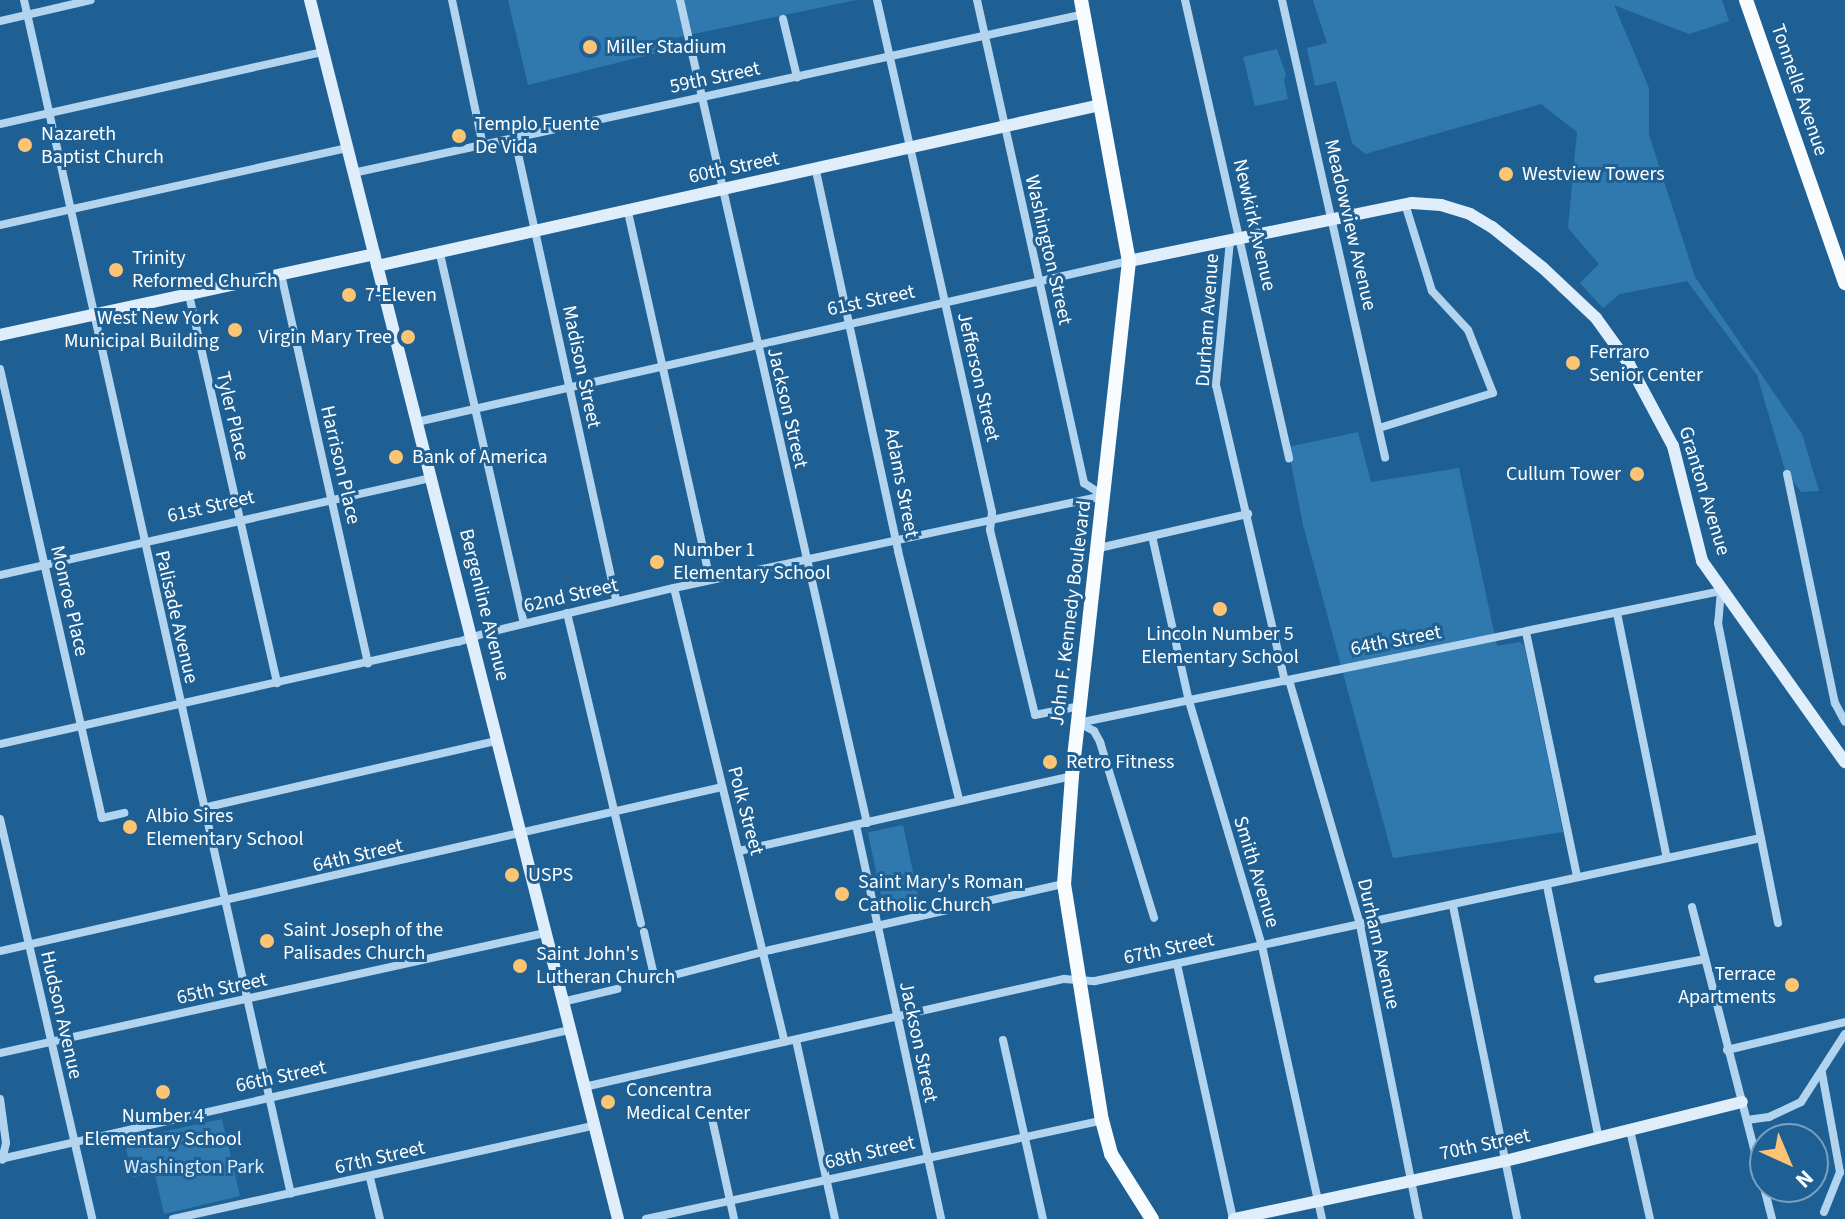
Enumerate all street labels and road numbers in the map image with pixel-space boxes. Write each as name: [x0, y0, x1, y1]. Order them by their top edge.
street label: Tonnelle Avenue: [1765, 21, 1833, 159]
street label: 59th Street: [668, 57, 762, 99]
street label: Meadowview Avenue: [1319, 137, 1381, 313]
street label: 60th Street: [687, 147, 781, 189]
street label: Newkirk Avenue: [1227, 157, 1281, 293]
street label: Washington Street: [1019, 173, 1077, 327]
street label: Durham Avenue: [1191, 253, 1225, 387]
street label: 61st Street: [825, 280, 917, 322]
street label: Madison Street: [556, 303, 606, 431]
street label: Jefferson Street: [951, 310, 1005, 444]
street label: Jackson Street: [761, 345, 813, 471]
street label: Tyler Place: [210, 369, 254, 463]
street label: Harrison Place: [315, 403, 365, 527]
street label: Granton Avenue: [1673, 424, 1735, 558]
street label: Adams Street: [879, 426, 923, 540]
street label: 61st Street: [165, 485, 257, 529]
street label: John F. Kennedy Boulevard: [1045, 499, 1097, 727]
street label: Bergenline Avenue: [454, 527, 514, 683]
street label: Monroe Place: [45, 543, 93, 659]
street label: Palisade Avenue: [149, 548, 203, 686]
street label: 62nd Street: [522, 574, 620, 618]
street label: 64th Street: [1349, 620, 1443, 662]
street label: Polk Street: [722, 764, 768, 858]
street label: Smith Avenue: [1228, 813, 1284, 931]
street label: 64th Street: [311, 834, 405, 878]
street label: Durham Avenue: [1351, 876, 1405, 1012]
street label: 67th Street: [1122, 928, 1216, 970]
street label: Hudson Avenue: [35, 949, 87, 1081]
street label: 65th Street: [175, 968, 269, 1010]
street label: Jackson Street: [893, 979, 943, 1105]
street label: 66th Street: [234, 1056, 328, 1098]
street label: 70th Street: [1438, 1124, 1532, 1166]
street label: 68th Street: [823, 1131, 917, 1175]
street label: 67th Street: [333, 1136, 427, 1180]

